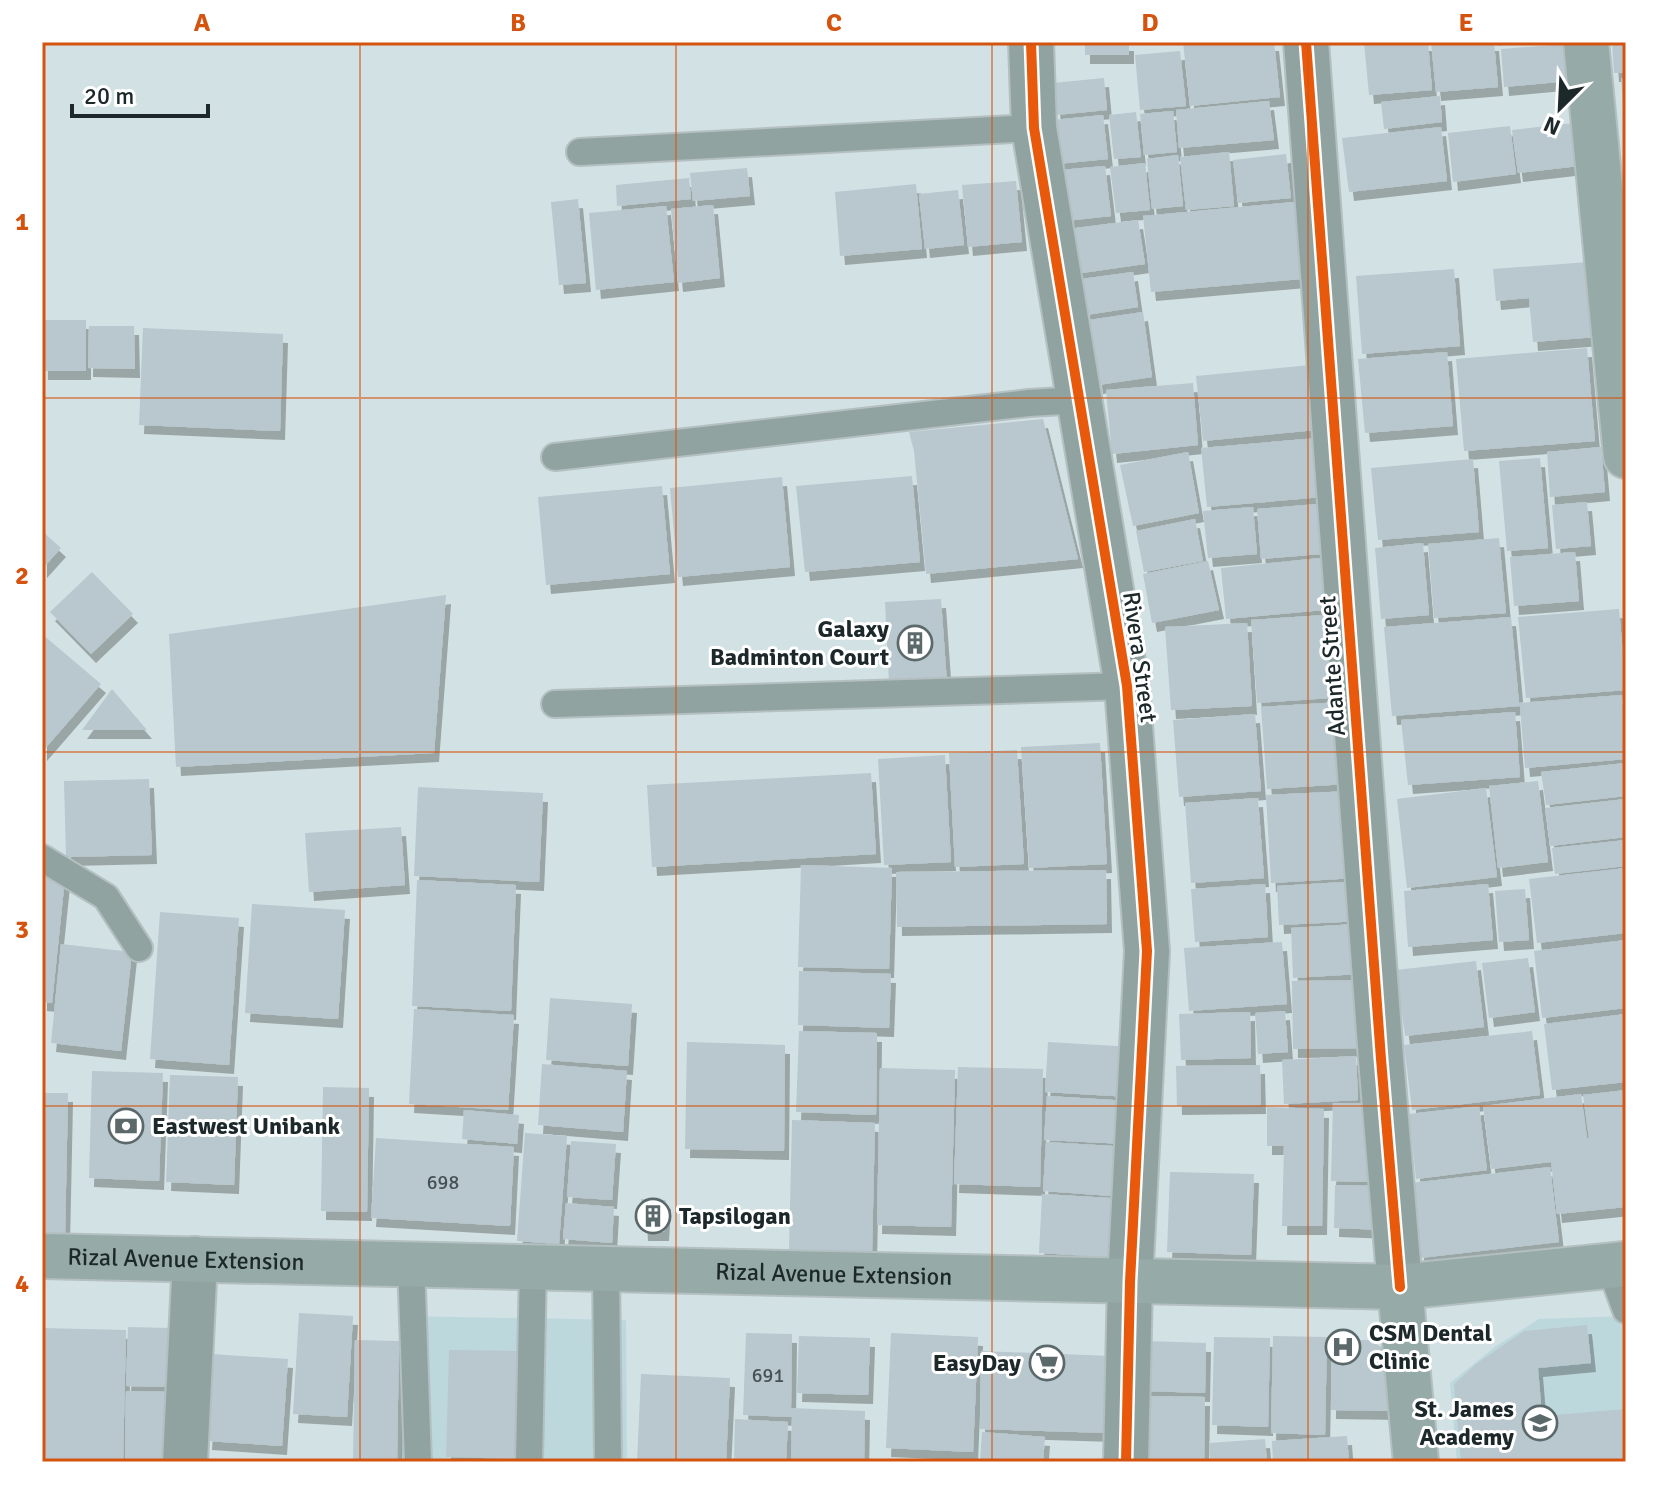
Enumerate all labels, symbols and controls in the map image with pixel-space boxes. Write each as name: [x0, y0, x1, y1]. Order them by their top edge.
text: A: [194, 7, 211, 39]
text: B: [510, 7, 526, 39]
text: C: [826, 7, 842, 39]
text: D: [1141, 7, 1159, 39]
text: E: [1459, 7, 1473, 39]
scale bar: [72, 68, 208, 118]
north arrow: [1520, 68, 1600, 148]
text: 20 m: [84, 81, 134, 111]
text: N: [1540, 110, 1565, 141]
text: 1: [15, 206, 29, 238]
text: 2: [15, 560, 29, 592]
street label: Rivera Street: [1116, 590, 1164, 724]
street label: Adante Street: [1312, 595, 1352, 737]
place label: Galaxy Badminton Court: [710, 614, 889, 672]
building icon: Galaxy Badminton Court: [896, 624, 934, 662]
text: 3: [15, 914, 29, 946]
bank icon: Eastwest Unibank: [107, 1107, 145, 1145]
place label: Eastwest Unibank: [152, 1111, 341, 1141]
house number: 698: [427, 1170, 459, 1195]
building icon: Tapsilogan: [634, 1197, 672, 1235]
place label: Tapsilogan: [679, 1201, 791, 1231]
street label: Rizal Avenue Extension: [67, 1242, 305, 1277]
street label: Rizal Avenue Extension: [715, 1256, 953, 1292]
text: 4: [15, 1268, 29, 1300]
place label: CSM Dental Clinic: [1369, 1318, 1493, 1376]
hospital icon: CSM Dental Clinic: [1324, 1328, 1362, 1366]
supermarket icon: EasyDay: [1028, 1344, 1066, 1382]
place label: EasyDay: [933, 1348, 1021, 1378]
house number: 691: [752, 1363, 784, 1388]
place label: St. James Academy: [1414, 1394, 1514, 1452]
school or university icon: St. James Academy: [1521, 1404, 1559, 1442]

